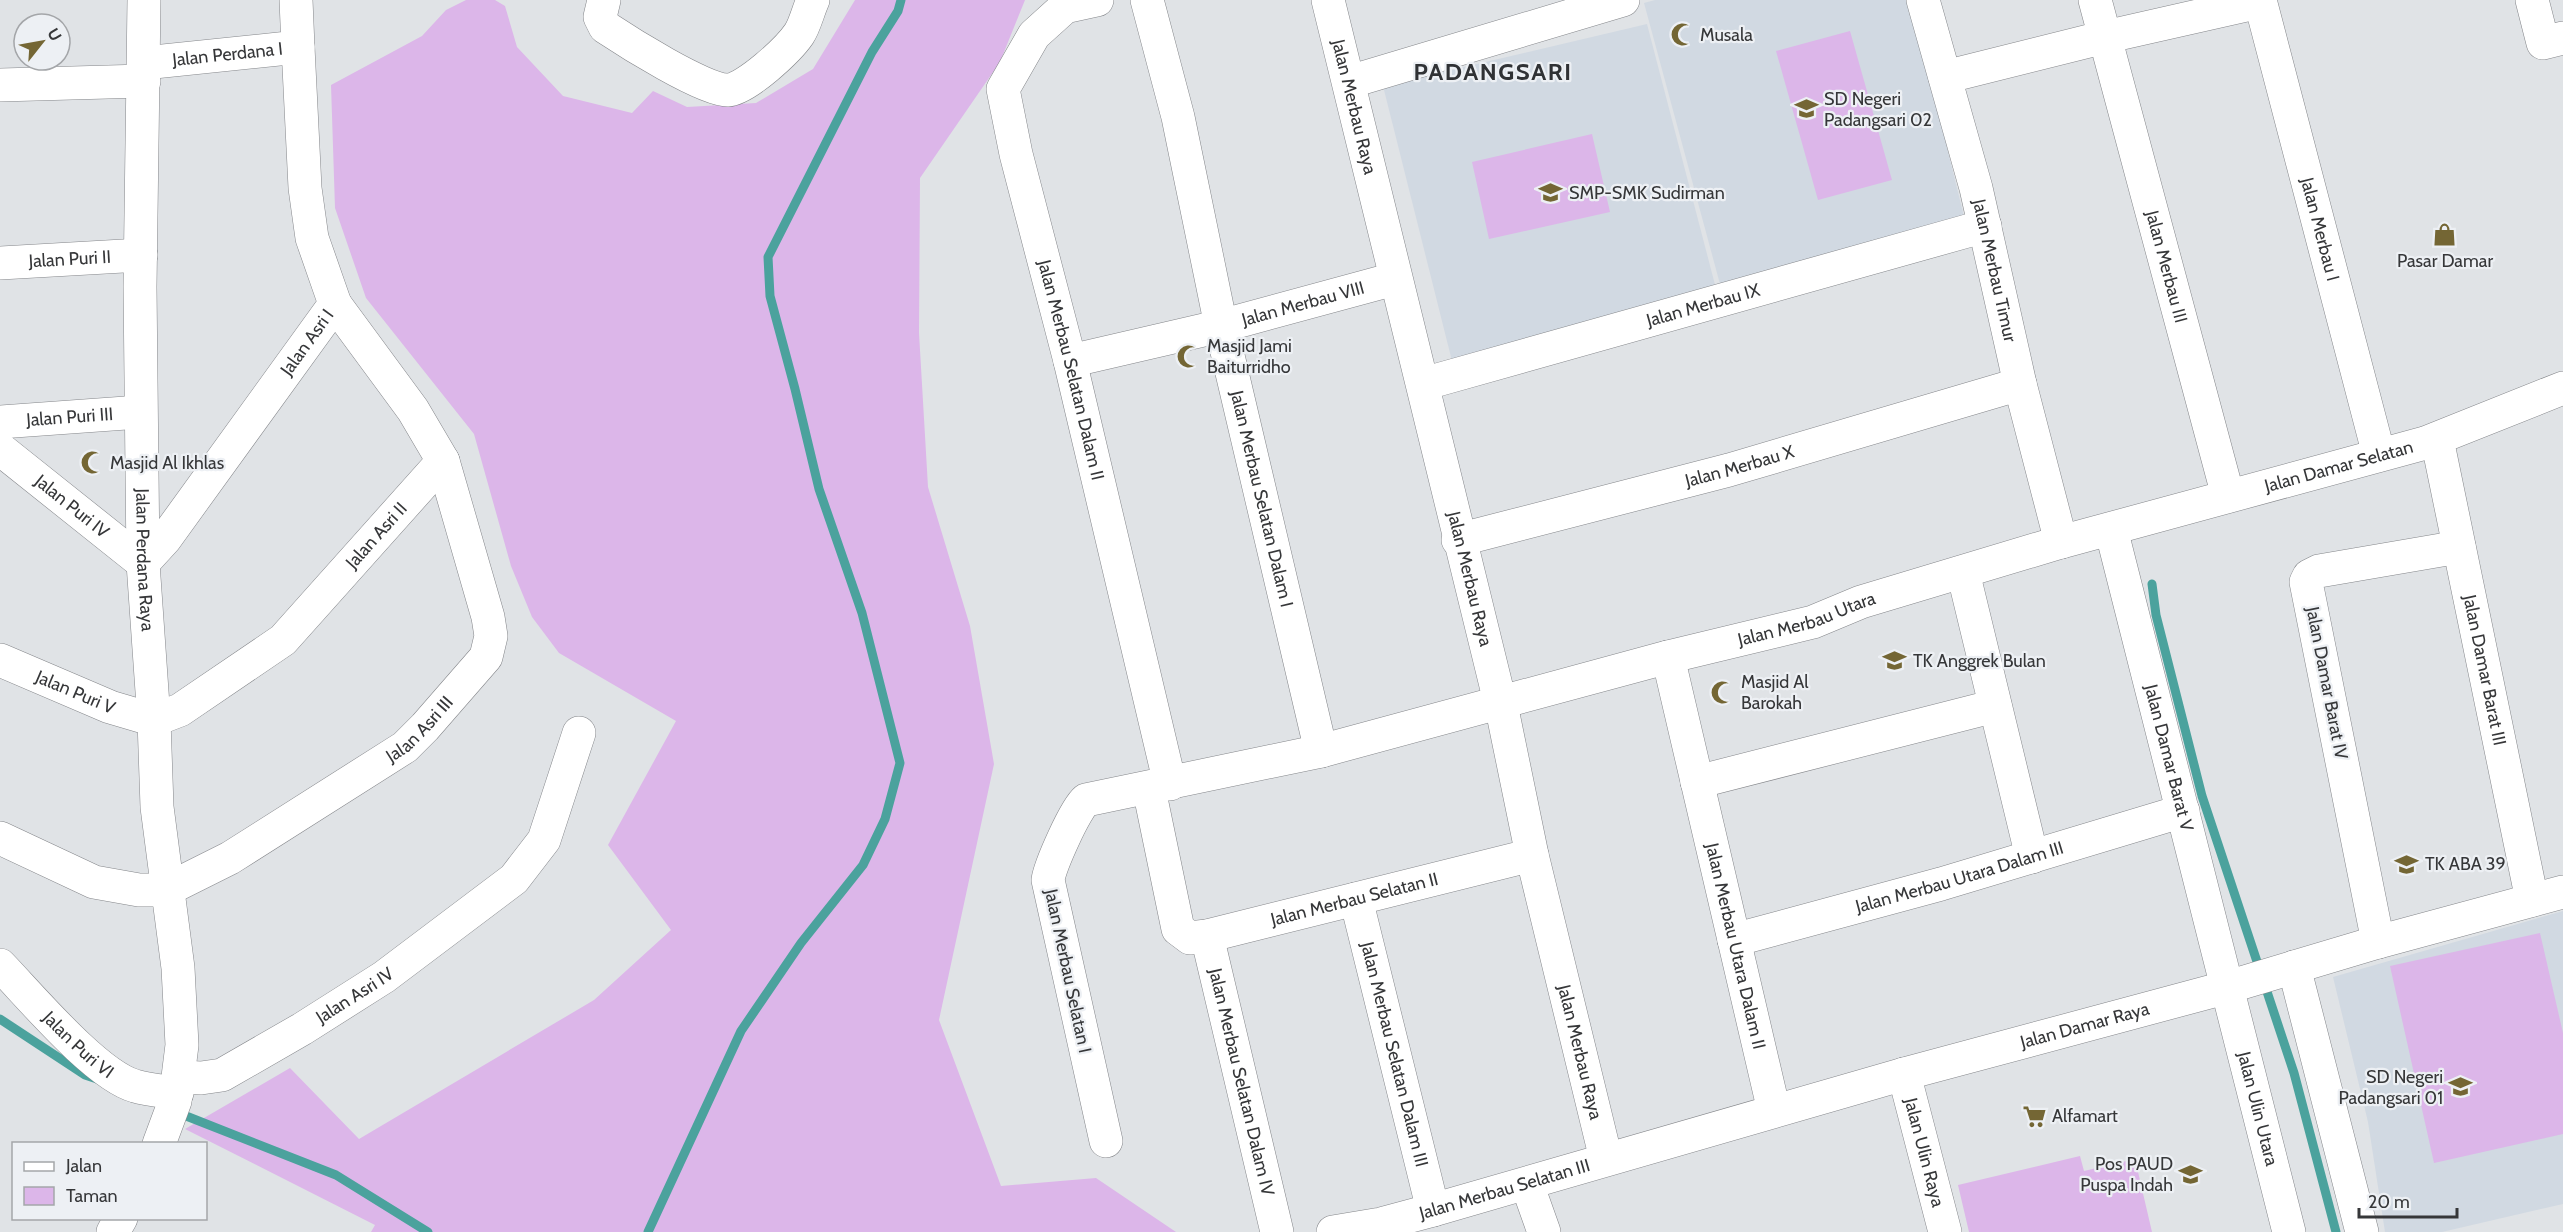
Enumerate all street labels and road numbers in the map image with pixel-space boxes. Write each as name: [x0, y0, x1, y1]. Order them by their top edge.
street label: Jalan Merbau Raya: [1327, 36, 1381, 177]
street label: Jalan Perdana I: [170, 38, 284, 71]
street label: Jalan Merbau I: [2296, 174, 2344, 283]
street label: Jalan Merbau Timur: [1968, 196, 2021, 344]
street label: Jalan Merbau III: [2141, 207, 2192, 325]
street label: Jalan Puri II: [27, 246, 112, 272]
street label: Jalan Merbau Selatan Dalam II: [1033, 256, 1109, 482]
street label: Jalan Merbau VIII: [1238, 277, 1367, 331]
street label: Jalan Merbau IX: [1643, 279, 1763, 332]
street label: Jalan Asri I: [275, 305, 339, 381]
street label: Jalan Merbau Selatan Dalam I: [1225, 387, 1298, 609]
street label: Jalan Puri III: [25, 403, 114, 431]
street label: Jalan Damar Selatan: [2261, 436, 2416, 497]
street label: Jalan Merbau X: [1682, 440, 1797, 492]
street label: Jalan Puri IV: [30, 469, 114, 543]
street label: Jalan Perdana Raya: [131, 487, 159, 632]
street label: Jalan Asri II: [340, 498, 412, 574]
street label: Jalan Merbau Raya: [1443, 508, 1497, 649]
street label: Jalan Merbau Utara: [1735, 587, 1878, 651]
street label: Jalan Damar Barat III: [2458, 592, 2511, 747]
street label: Jalan Damar Barat IV: [2301, 604, 2353, 761]
street label: Jalan Puri V: [31, 665, 119, 719]
street label: Jalan Damar Barat V: [2140, 681, 2198, 833]
street label: Jalan Asri III: [381, 692, 458, 768]
street label: Jalan Merbau Utara Dalam III: [1852, 837, 2066, 918]
street label: Jalan Merbau Utara Dalam II: [1701, 840, 1770, 1051]
street label: Jalan Merbau Selatan II: [1267, 868, 1441, 931]
street label: Jalan Merbau Selatan I: [1040, 886, 1096, 1055]
street label: Jalan Merbau Selatan Dalam III: [1356, 939, 1433, 1169]
street label: Jalan Asri IV: [311, 963, 398, 1029]
street label: Jalan Merbau Selatan Dalam IV: [1204, 965, 1279, 1198]
street label: Jalan Merbau Raya: [1553, 981, 1607, 1122]
street label: Jalan Damar Raya: [2017, 998, 2152, 1054]
street label: Jalan Puri VI: [37, 1006, 118, 1083]
street label: Jalan Ulin Utara: [2233, 1048, 2283, 1168]
street label: Jalan Ulin Raya: [1899, 1095, 1949, 1210]
street label: Jalan Merbau Selatan III: [1416, 1154, 1592, 1224]

